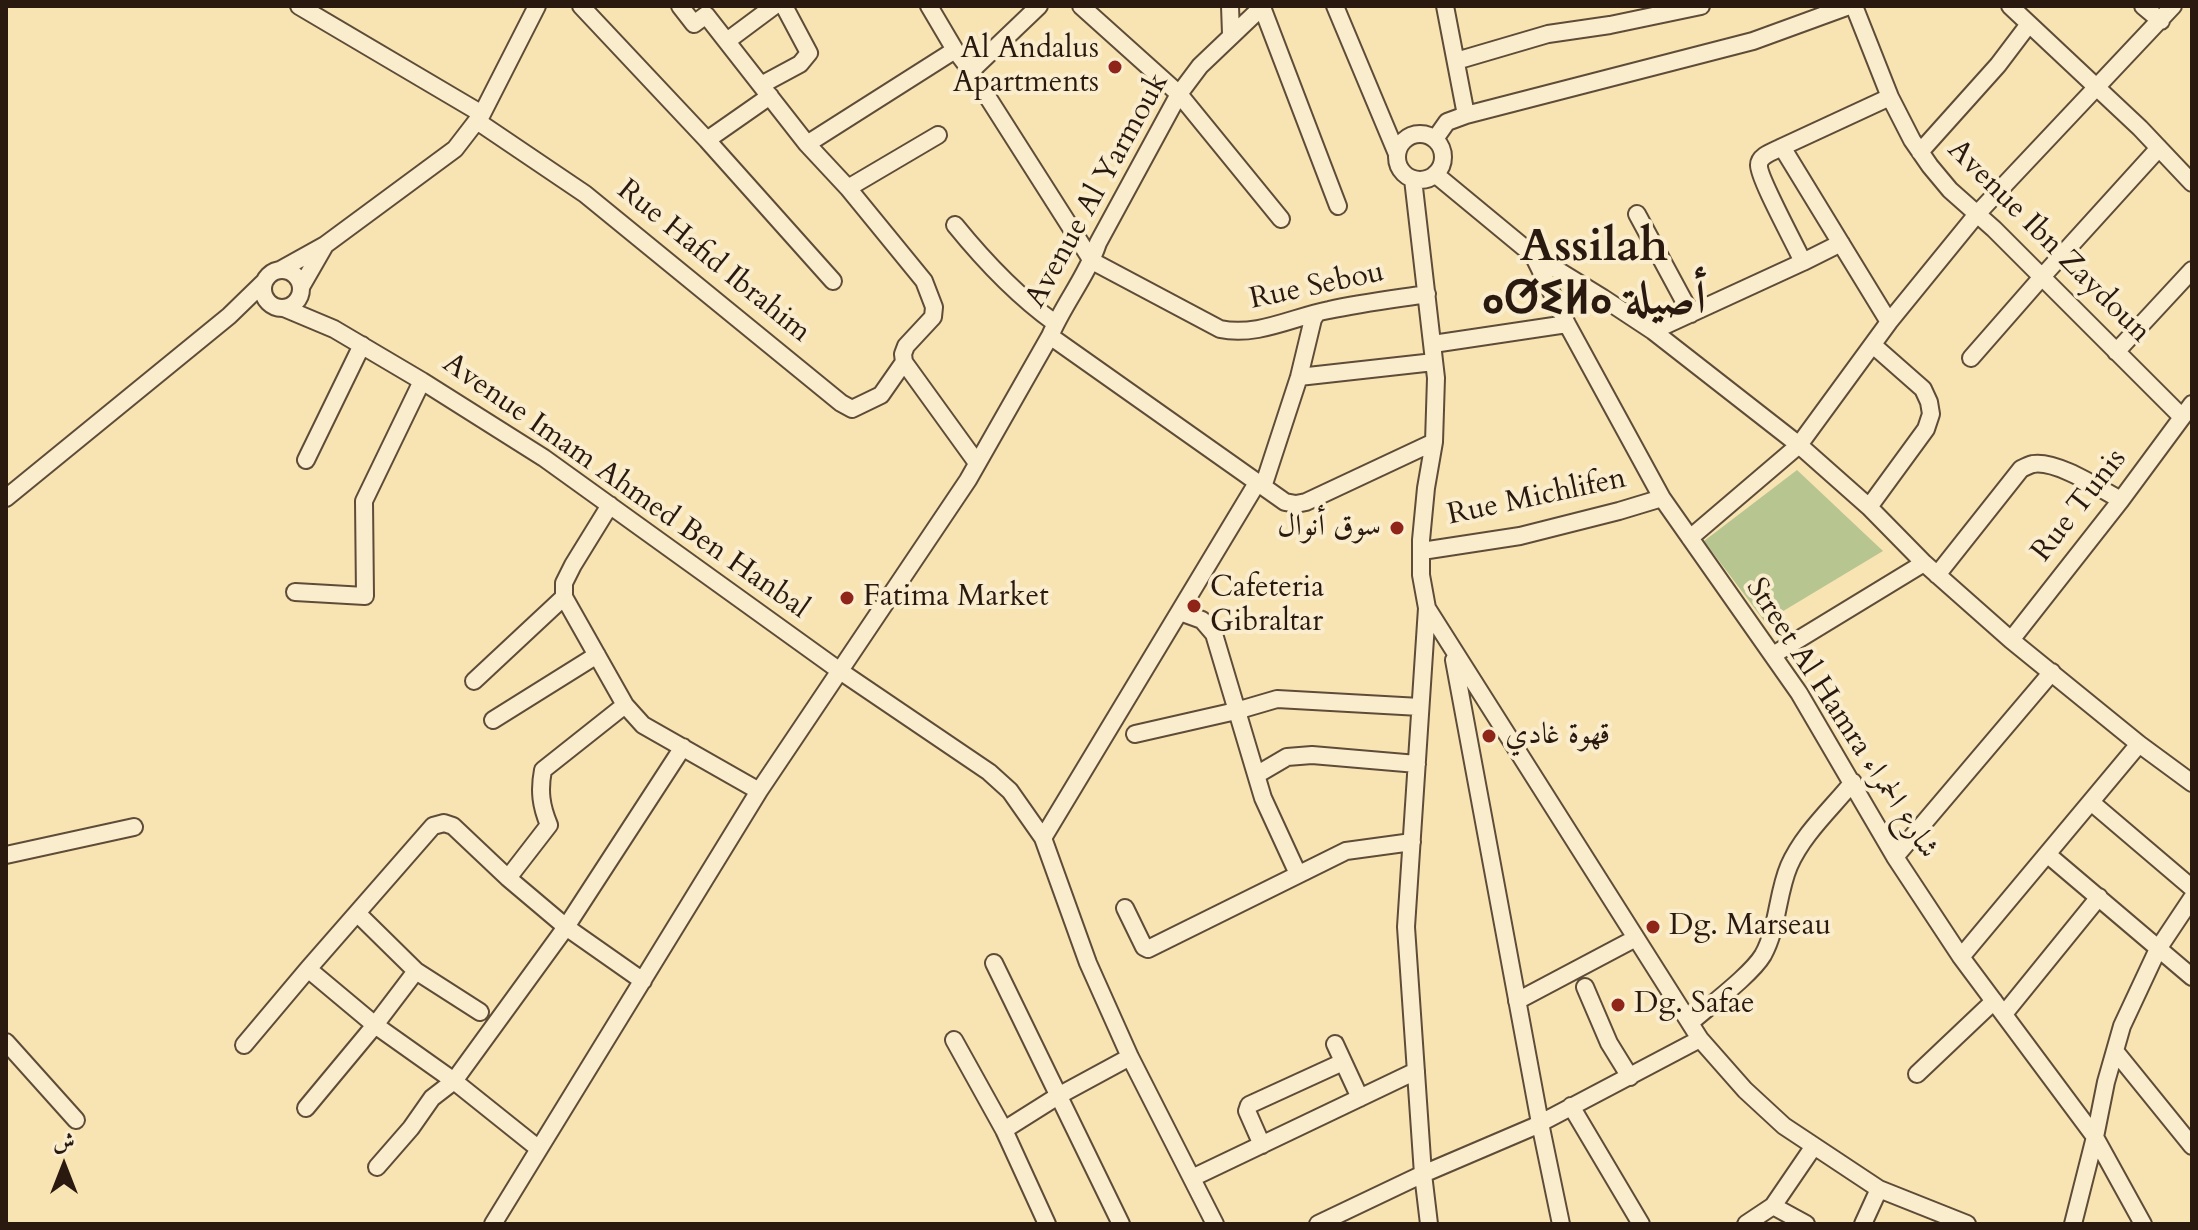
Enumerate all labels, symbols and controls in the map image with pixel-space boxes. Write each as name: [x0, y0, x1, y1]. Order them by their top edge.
place label: Al Andalus Apartments: [953, 32, 1099, 102]
marker: Al Andalus Apartments: [1106, 58, 1124, 76]
street label: Avenue Al Yarmouk: [1019, 67, 1177, 315]
street label: Avenue Ibn Zaydoun: [1939, 133, 2157, 351]
street label: Rue Hafid Ibrahim: [609, 173, 817, 351]
district label: Assilah ⴰⵚⵉⵍⴰ أصيلة: [1482, 221, 1706, 330]
street label: Rue Sebou: [1247, 255, 1387, 319]
street label: Avenue Imam Ahmed Ben Hanbal: [435, 346, 815, 628]
street label: Rue Tunis: [2025, 443, 2135, 569]
street label: Rue Michlifen: [1444, 462, 1630, 534]
place label: سوق أنوال: [1277, 510, 1381, 546]
marker: سوق أنوال: [1388, 519, 1406, 537]
place label: Cafeteria Gibraltar: [1210, 571, 1324, 642]
street label: Street Al Hamra شارع الحمراء: [1737, 572, 1945, 866]
place label: Fatima Market: [863, 580, 1049, 616]
marker: Fatima Market: [838, 589, 856, 607]
marker: Cafeteria Gibraltar: [1185, 597, 1203, 615]
place label: قهوة غادي: [1505, 718, 1610, 754]
marker: قهوة غادي: [1480, 727, 1498, 745]
place label: Dg. Marseau: [1669, 909, 1831, 945]
marker: Dg. Marseau: [1644, 918, 1662, 936]
place label: Dg. Safae: [1634, 987, 1755, 1023]
marker: Dg. Safae: [1609, 996, 1627, 1014]
north arrow: [24, 1126, 104, 1206]
text: ش: [53, 1127, 75, 1157]

